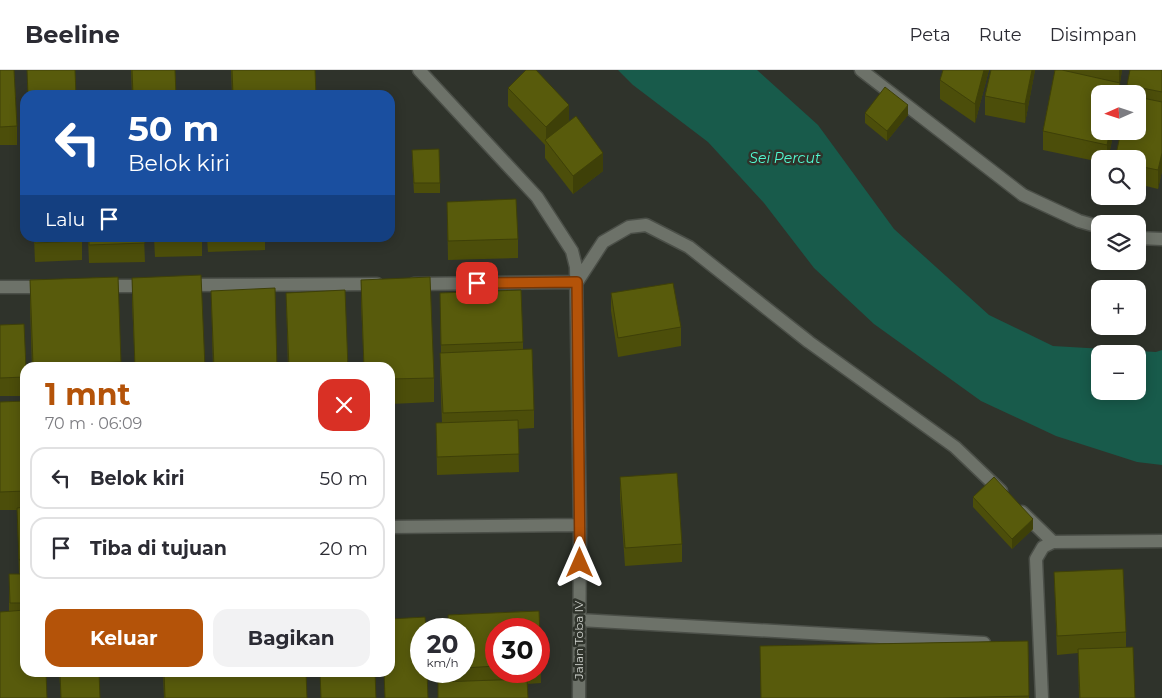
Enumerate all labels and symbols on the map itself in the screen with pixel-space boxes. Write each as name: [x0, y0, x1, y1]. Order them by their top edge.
north arrow: [1091, 85, 1146, 140]
water label: Sei Percut: [749, 149, 821, 167]
pin: [456, 262, 498, 304]
position arrow: [553, 536, 605, 588]
street label: Jalan Toba IV: [571, 600, 586, 680]
speed limit sign: 30: [485, 618, 550, 683]

